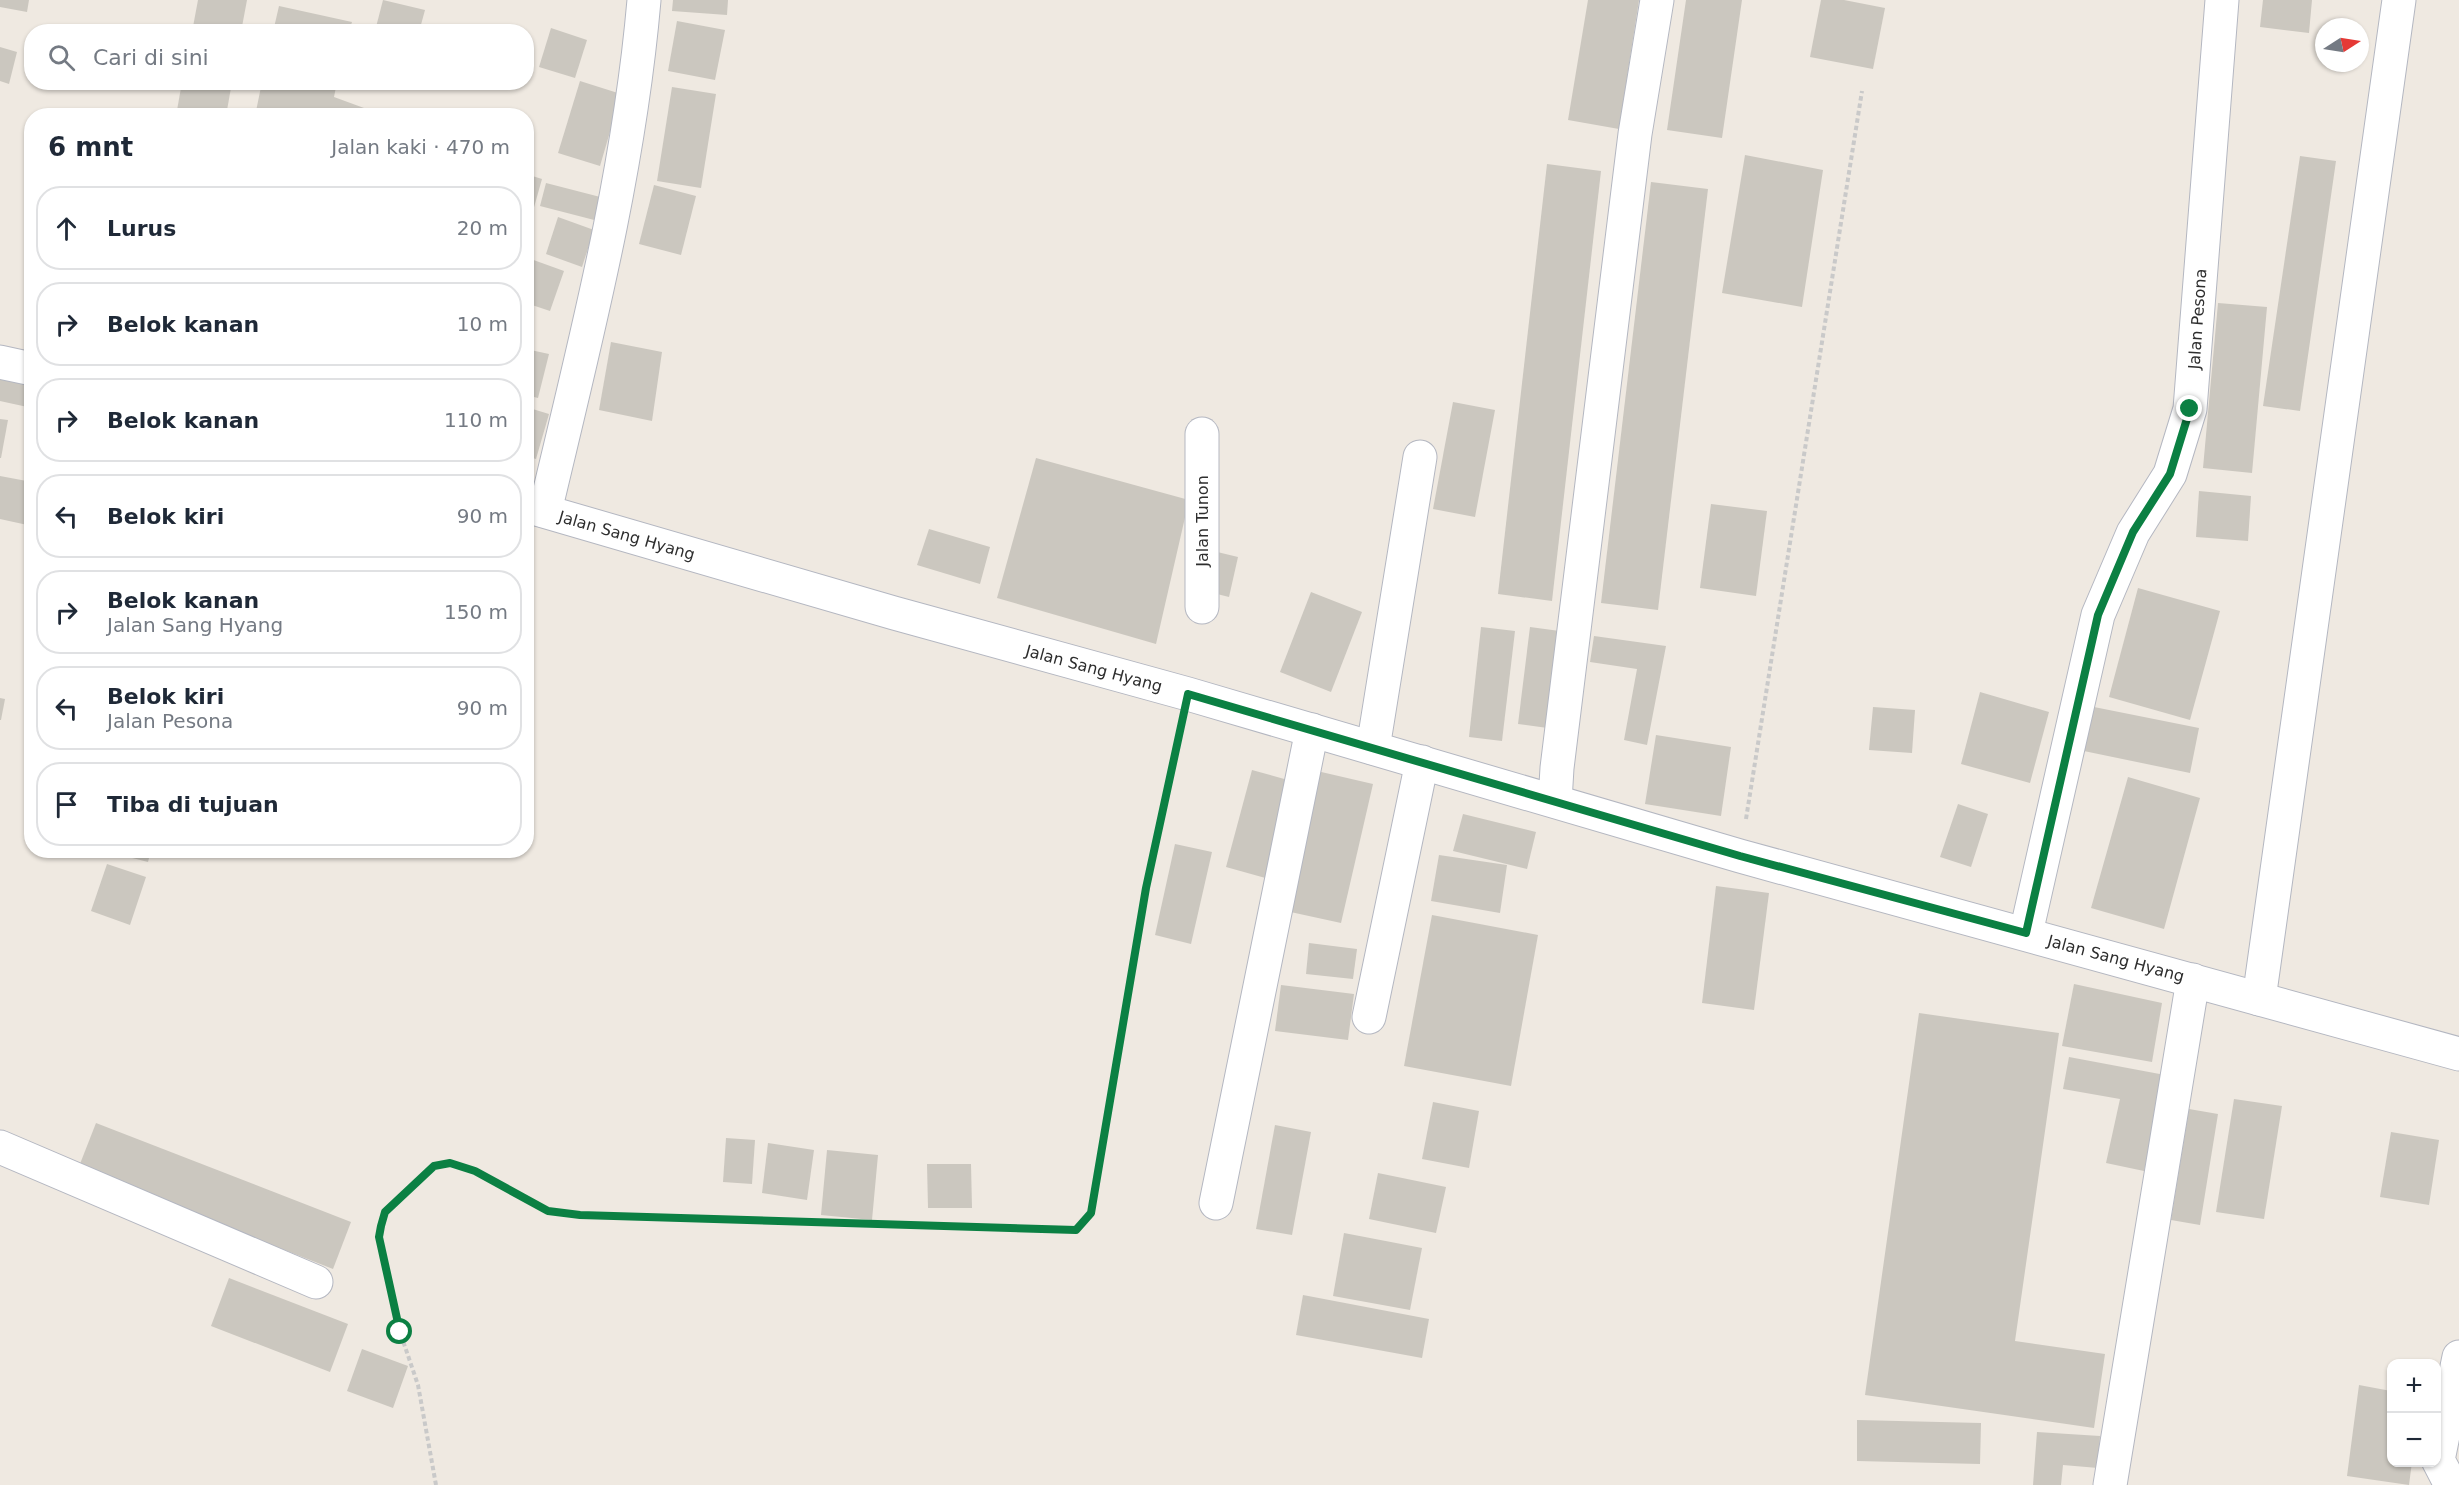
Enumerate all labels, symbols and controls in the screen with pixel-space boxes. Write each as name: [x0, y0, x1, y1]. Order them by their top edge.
north arrow: [2315, 18, 2369, 72]
search box: [24, 24, 534, 90]
icon: search: [45, 41, 78, 74]
text: Cari di sini: [93, 45, 209, 70]
text: 6 mnt: [48, 132, 133, 162]
text: Jalan kaki · 470 m: [331, 135, 510, 159]
icon: ahead: [50, 212, 83, 245]
text: Lurus: [107, 216, 176, 241]
text: 20 m: [457, 216, 508, 240]
street label: Jalan Pesona: [2184, 268, 2210, 371]
icon: right: [50, 308, 83, 341]
text: Belok kanan: [107, 312, 259, 337]
text: 10 m: [457, 312, 508, 336]
route end: [2176, 395, 2202, 421]
icon: right: [50, 404, 83, 437]
text: Belok kanan: [107, 408, 259, 433]
text: 110 m: [444, 408, 508, 432]
street label: Jalan Tunon: [1193, 475, 1212, 568]
icon: left: [50, 500, 83, 533]
text: Belok kiri: [107, 504, 224, 529]
text: 90 m: [457, 504, 508, 528]
street label: Jalan Sang Hyang: [556, 507, 697, 564]
text: Belok kanan: [107, 588, 259, 613]
icon: right: [50, 596, 83, 629]
text: 150 m: [444, 600, 508, 624]
text: Jalan Sang Hyang: [107, 613, 283, 637]
street label: Jalan Sang Hyang: [1022, 641, 1164, 696]
text: Belok kiri: [107, 684, 224, 709]
icon: left: [50, 692, 83, 725]
text: 90 m: [457, 696, 508, 720]
text: Jalan Pesona: [107, 709, 233, 733]
icon: arrive: [50, 788, 83, 821]
text: Tiba di tujuan: [107, 792, 279, 817]
street label: Jalan Sang Hyang: [2044, 931, 2186, 986]
route start: [386, 1318, 412, 1344]
map controls: [2387, 1359, 2441, 1467]
button: +: [2387, 1359, 2441, 1413]
button: −: [2387, 1413, 2441, 1467]

